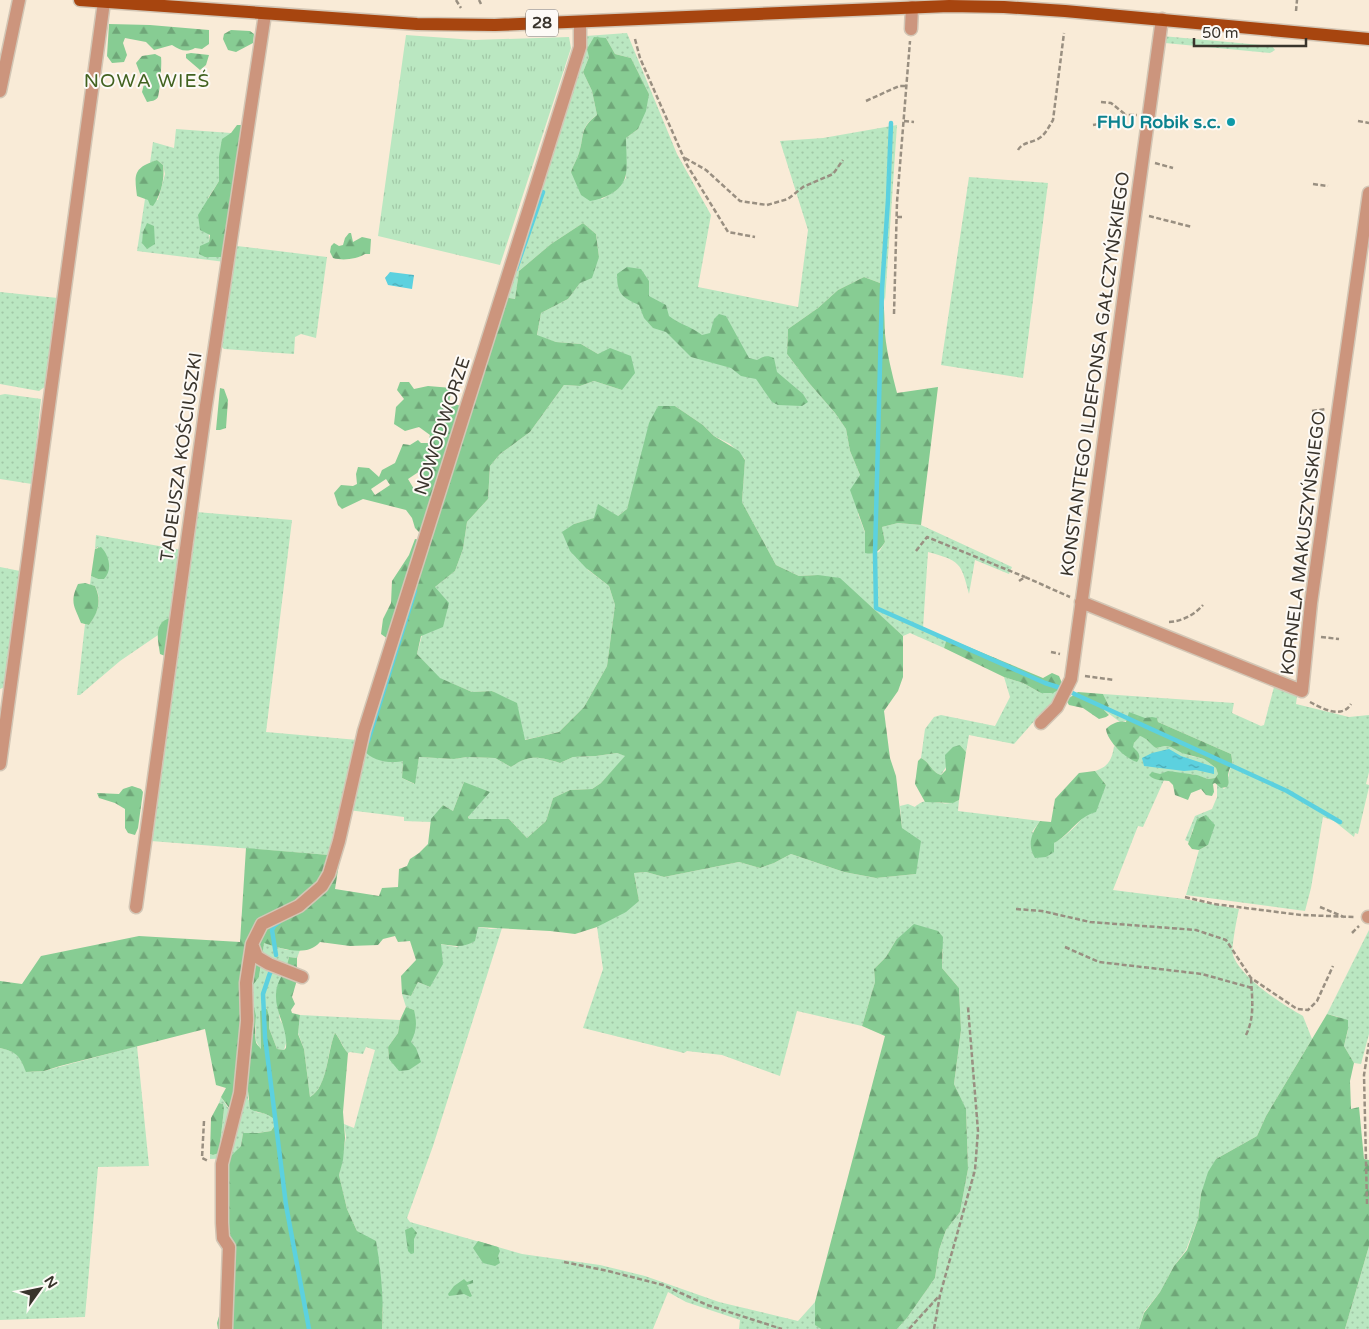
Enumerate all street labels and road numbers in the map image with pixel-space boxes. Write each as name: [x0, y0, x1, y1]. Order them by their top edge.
road number: 28: [526, 9, 558, 36]
street label: KONSTANTEGO ILDEFONSA GAŁCZYŃSKIEGO: [1056, 170, 1134, 578]
street label: TADEUSZA KOŚCIUSZKI: [155, 351, 207, 563]
street label: NOWODWORZE: [409, 354, 475, 498]
street label: KORNELA MAKUSZYŃSKIEGO: [1276, 410, 1330, 676]

